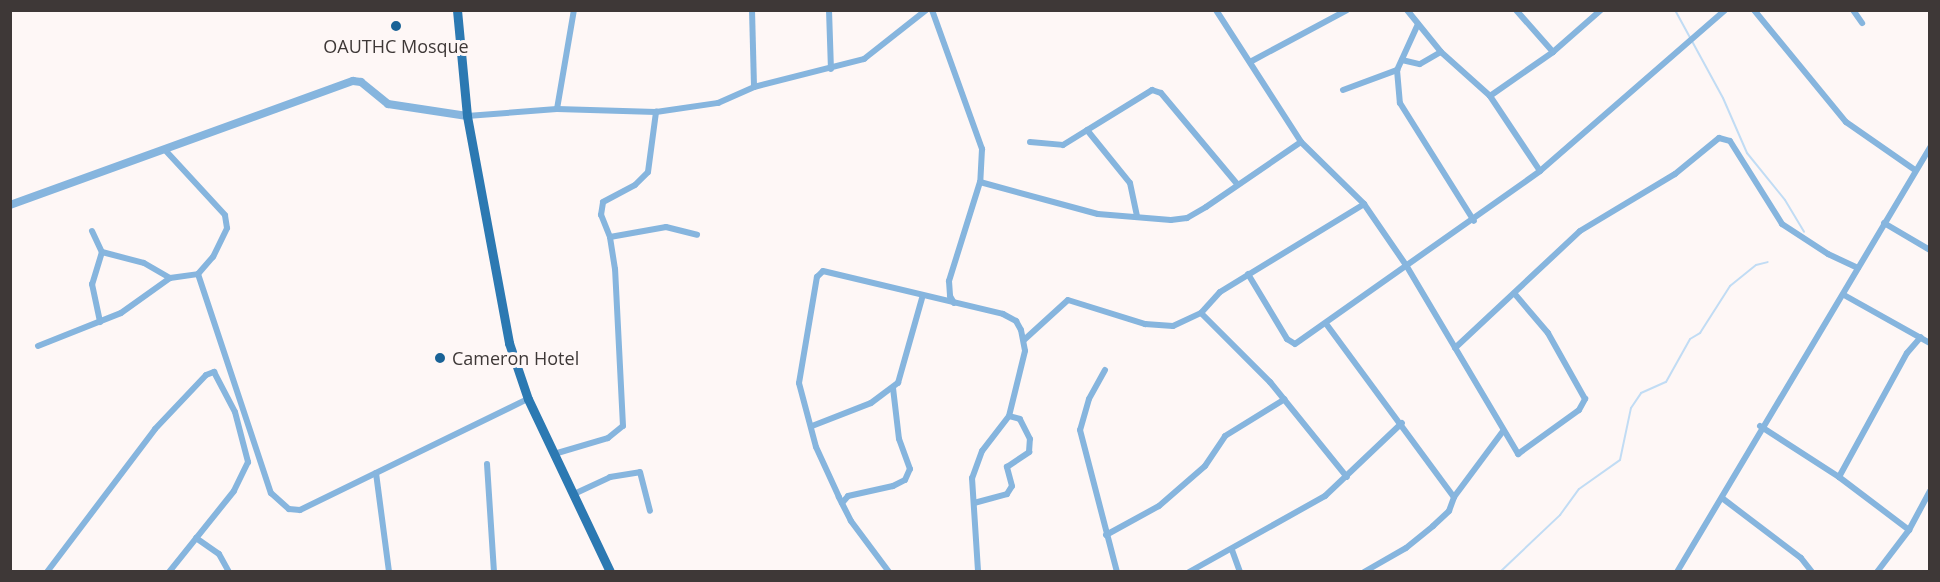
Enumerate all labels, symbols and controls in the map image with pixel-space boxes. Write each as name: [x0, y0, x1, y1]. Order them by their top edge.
marker: OAUTHC Mosque: [389, 19, 403, 33]
place label: OAUTHC Mosque: [323, 35, 469, 57]
place label: Cameron Hotel: [452, 347, 579, 369]
marker: Cameron Hotel: [433, 351, 447, 365]

